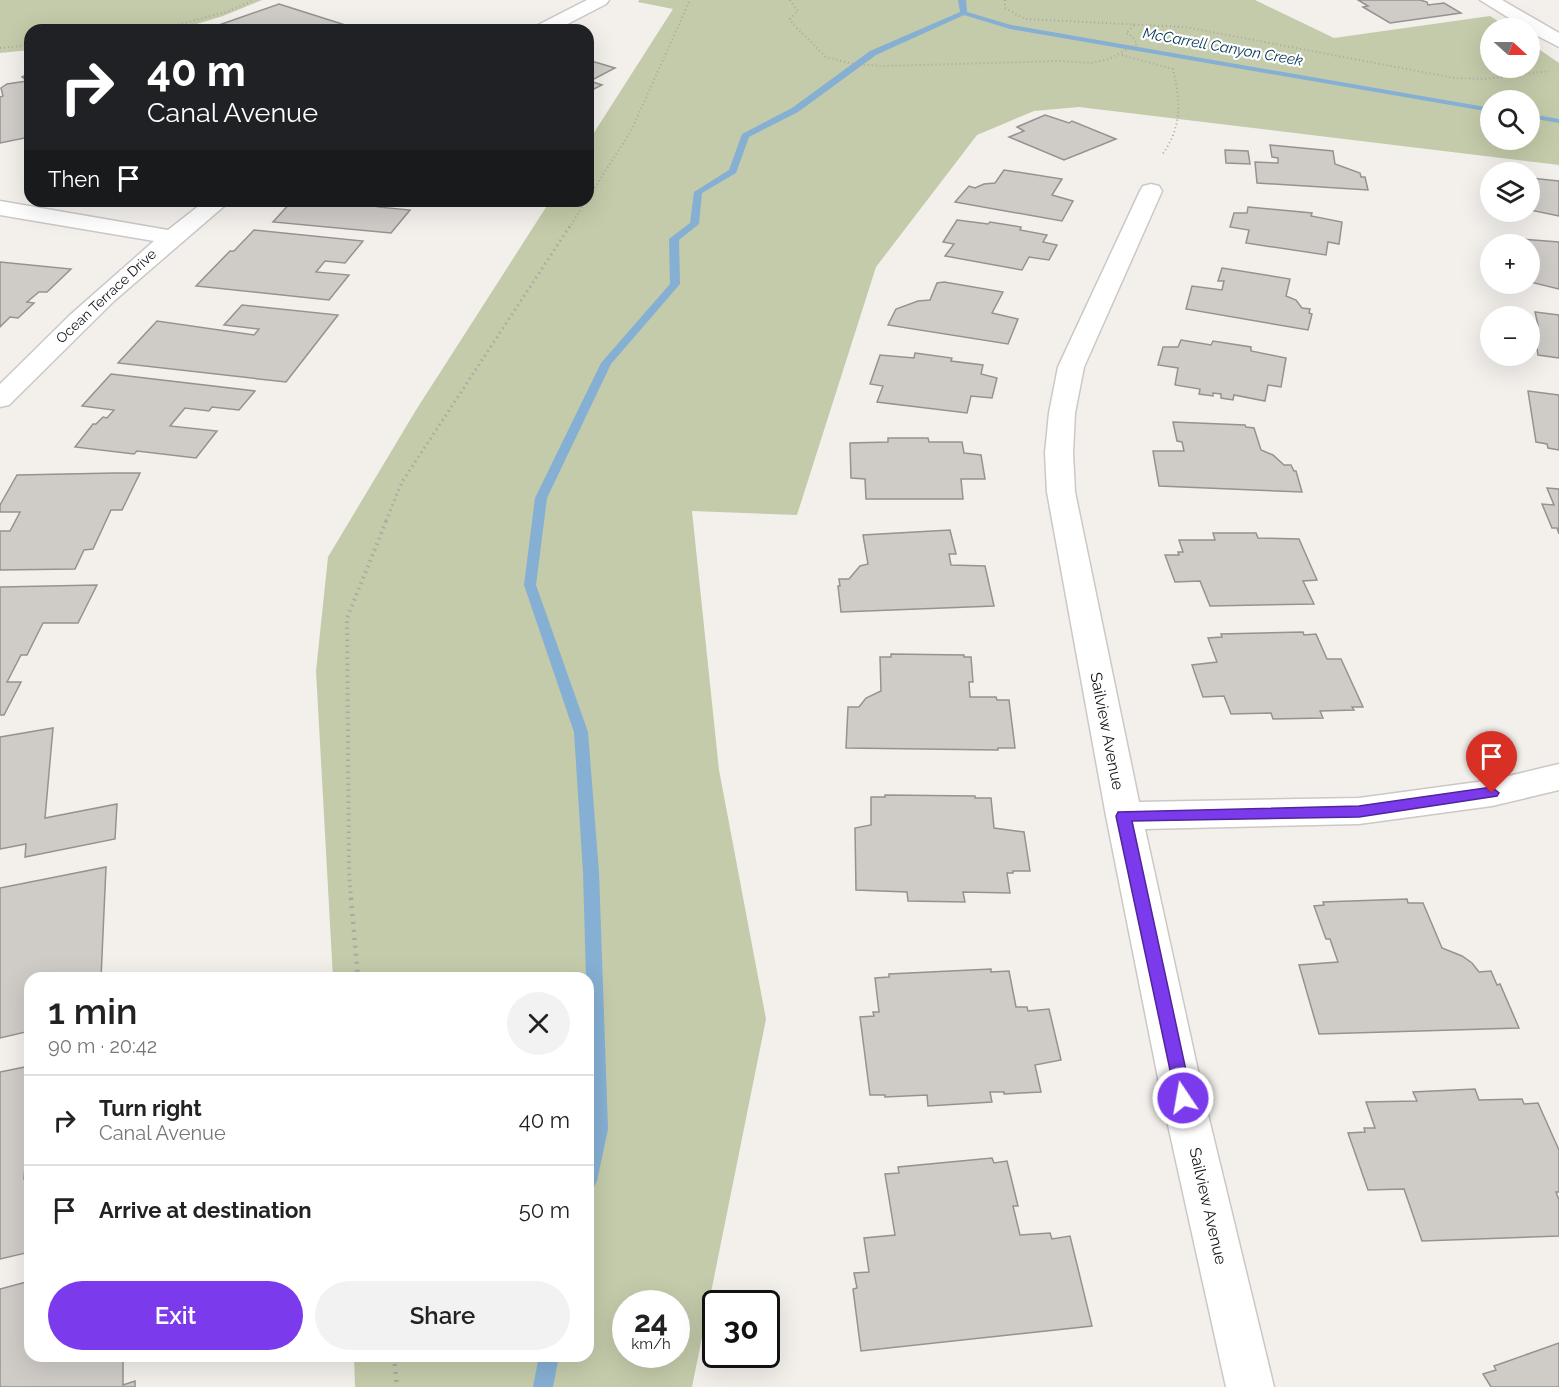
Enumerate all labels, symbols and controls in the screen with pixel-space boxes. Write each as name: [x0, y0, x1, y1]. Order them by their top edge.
north arrow: [1480, 18, 1540, 78]
map controls: [1480, 18, 1540, 366]
water label: McCarrell Canyon Creek: [1142, 24, 1304, 70]
text: 40 m: [147, 47, 246, 96]
icon: right: [48, 48, 126, 126]
button: search: [1480, 90, 1540, 150]
text: Canal Avenue: [147, 97, 318, 128]
icon: arrive: [112, 162, 145, 195]
button: layers: [1480, 162, 1540, 222]
text: Then: [48, 166, 100, 192]
button: +: [1480, 234, 1540, 294]
street label: Ocean Terrace Drive: [53, 246, 159, 346]
button: −: [1480, 306, 1540, 366]
street label: Sailview Avenue: [1086, 671, 1128, 791]
pin: [1466, 731, 1517, 793]
icon: arrive: [1475, 740, 1508, 773]
text: 1 min: [48, 990, 137, 1032]
button: close: [507, 992, 570, 1055]
text: 90 m · 20:42: [48, 1034, 157, 1058]
position arrow: [1151, 1066, 1215, 1130]
text: Turn right: [99, 1095, 202, 1121]
icon: right: [48, 1104, 81, 1137]
text: 40 m: [519, 1107, 570, 1133]
text: Canal Avenue: [99, 1121, 226, 1145]
street label: Sailview Avenue: [1185, 1146, 1231, 1266]
icon: arrive: [48, 1194, 81, 1227]
text: Arrive at destination: [99, 1197, 312, 1223]
text: 50 m: [519, 1197, 570, 1223]
button: Exit: [48, 1281, 303, 1350]
button: Share: [315, 1281, 570, 1350]
speed limit sign: 30: [702, 1290, 780, 1368]
text: 24: [634, 1304, 668, 1339]
text: km/h: [631, 1335, 671, 1353]

